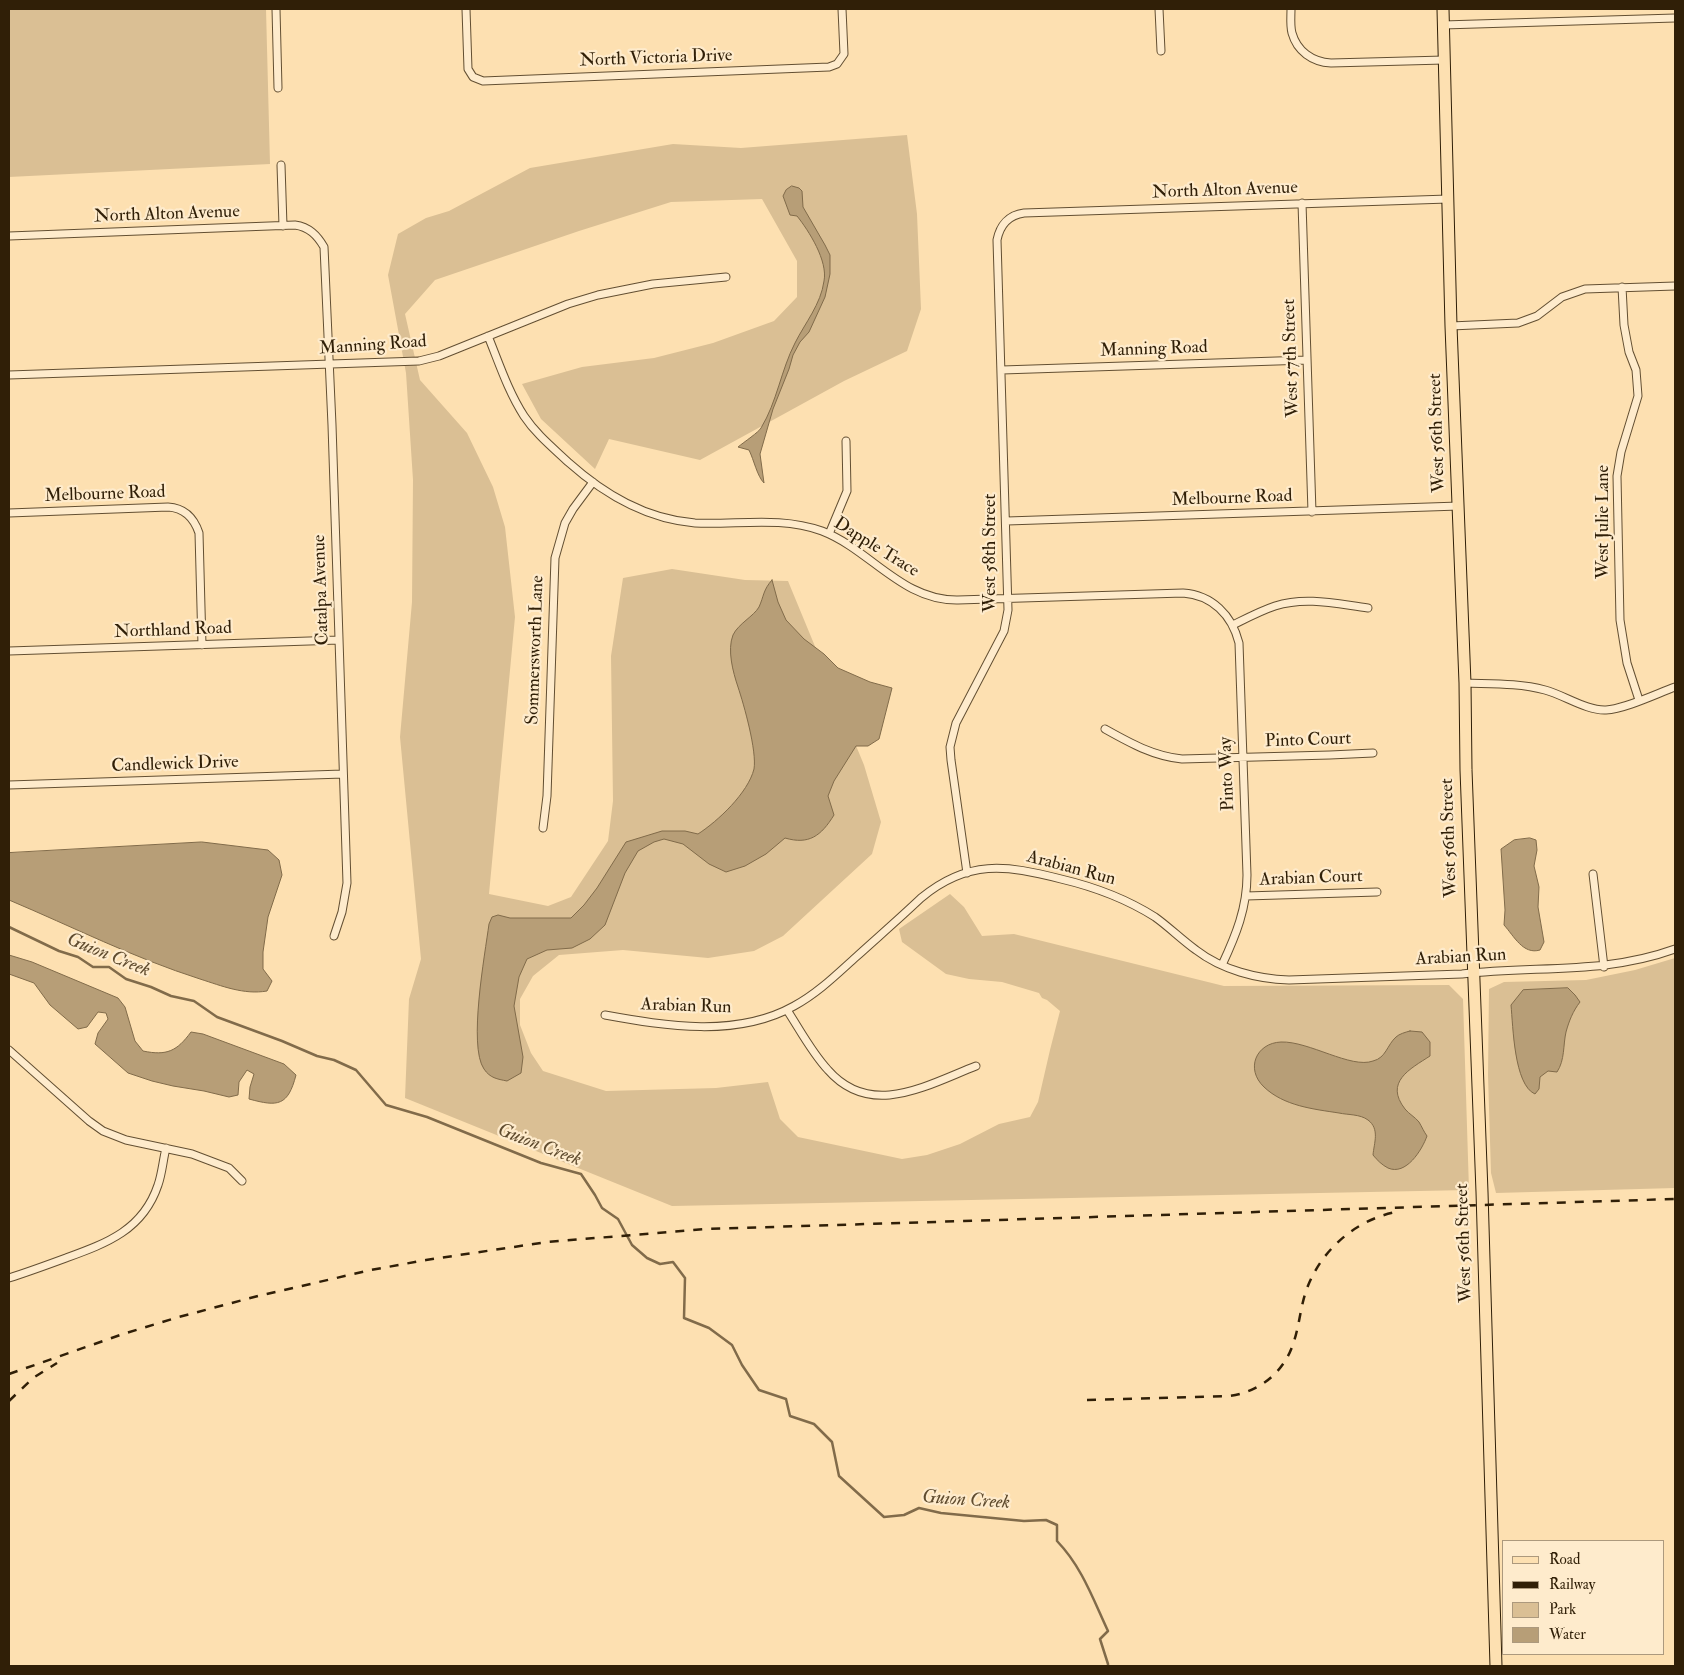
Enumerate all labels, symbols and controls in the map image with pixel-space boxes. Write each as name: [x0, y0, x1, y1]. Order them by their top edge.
street label: North Victoria Drive: [579, 46, 733, 72]
street label: North Alton Avenue: [1152, 178, 1298, 204]
street label: North Alton Avenue: [94, 202, 240, 228]
street label: West 57th Street: [1279, 298, 1305, 418]
street label: Manning Road: [319, 331, 427, 361]
street label: Manning Road: [1100, 337, 1208, 363]
street label: West 56th Street: [1425, 373, 1451, 493]
street label: West Julie Lane: [1593, 465, 1615, 579]
street label: Melbourne Road: [44, 482, 166, 508]
street label: Melbourne Road: [1171, 486, 1293, 512]
street label: West 58th Street: [980, 494, 1002, 612]
street label: Dapple Trace: [829, 513, 923, 583]
street label: Catalpa Avenue: [309, 534, 335, 646]
street label: Sommersworth Lane: [523, 575, 549, 725]
street label: Northland Road: [114, 618, 232, 644]
street label: Pinto Court: [1264, 729, 1352, 753]
street label: Pinto Way: [1216, 736, 1240, 812]
street label: Candlewick Drive: [111, 752, 239, 778]
street label: West 56th Street: [1437, 778, 1463, 898]
street label: Arabian Run: [1024, 847, 1118, 891]
street label: Arabian Court: [1259, 866, 1363, 892]
water label: Guion Creek: [63, 929, 153, 983]
street label: Arabian Run: [1415, 945, 1507, 971]
street label: Arabian Run: [640, 995, 732, 1019]
water label: Guion Creek: [494, 1120, 584, 1172]
street label: West 56th Street: [1452, 1183, 1478, 1303]
water label: Guion Creek: [921, 1487, 1011, 1515]
legend: [1502, 1540, 1664, 1655]
text: Road: [1549, 1550, 1580, 1569]
text: Railway: [1549, 1575, 1595, 1594]
text: Park: [1549, 1600, 1576, 1619]
text: Water: [1549, 1625, 1586, 1644]

